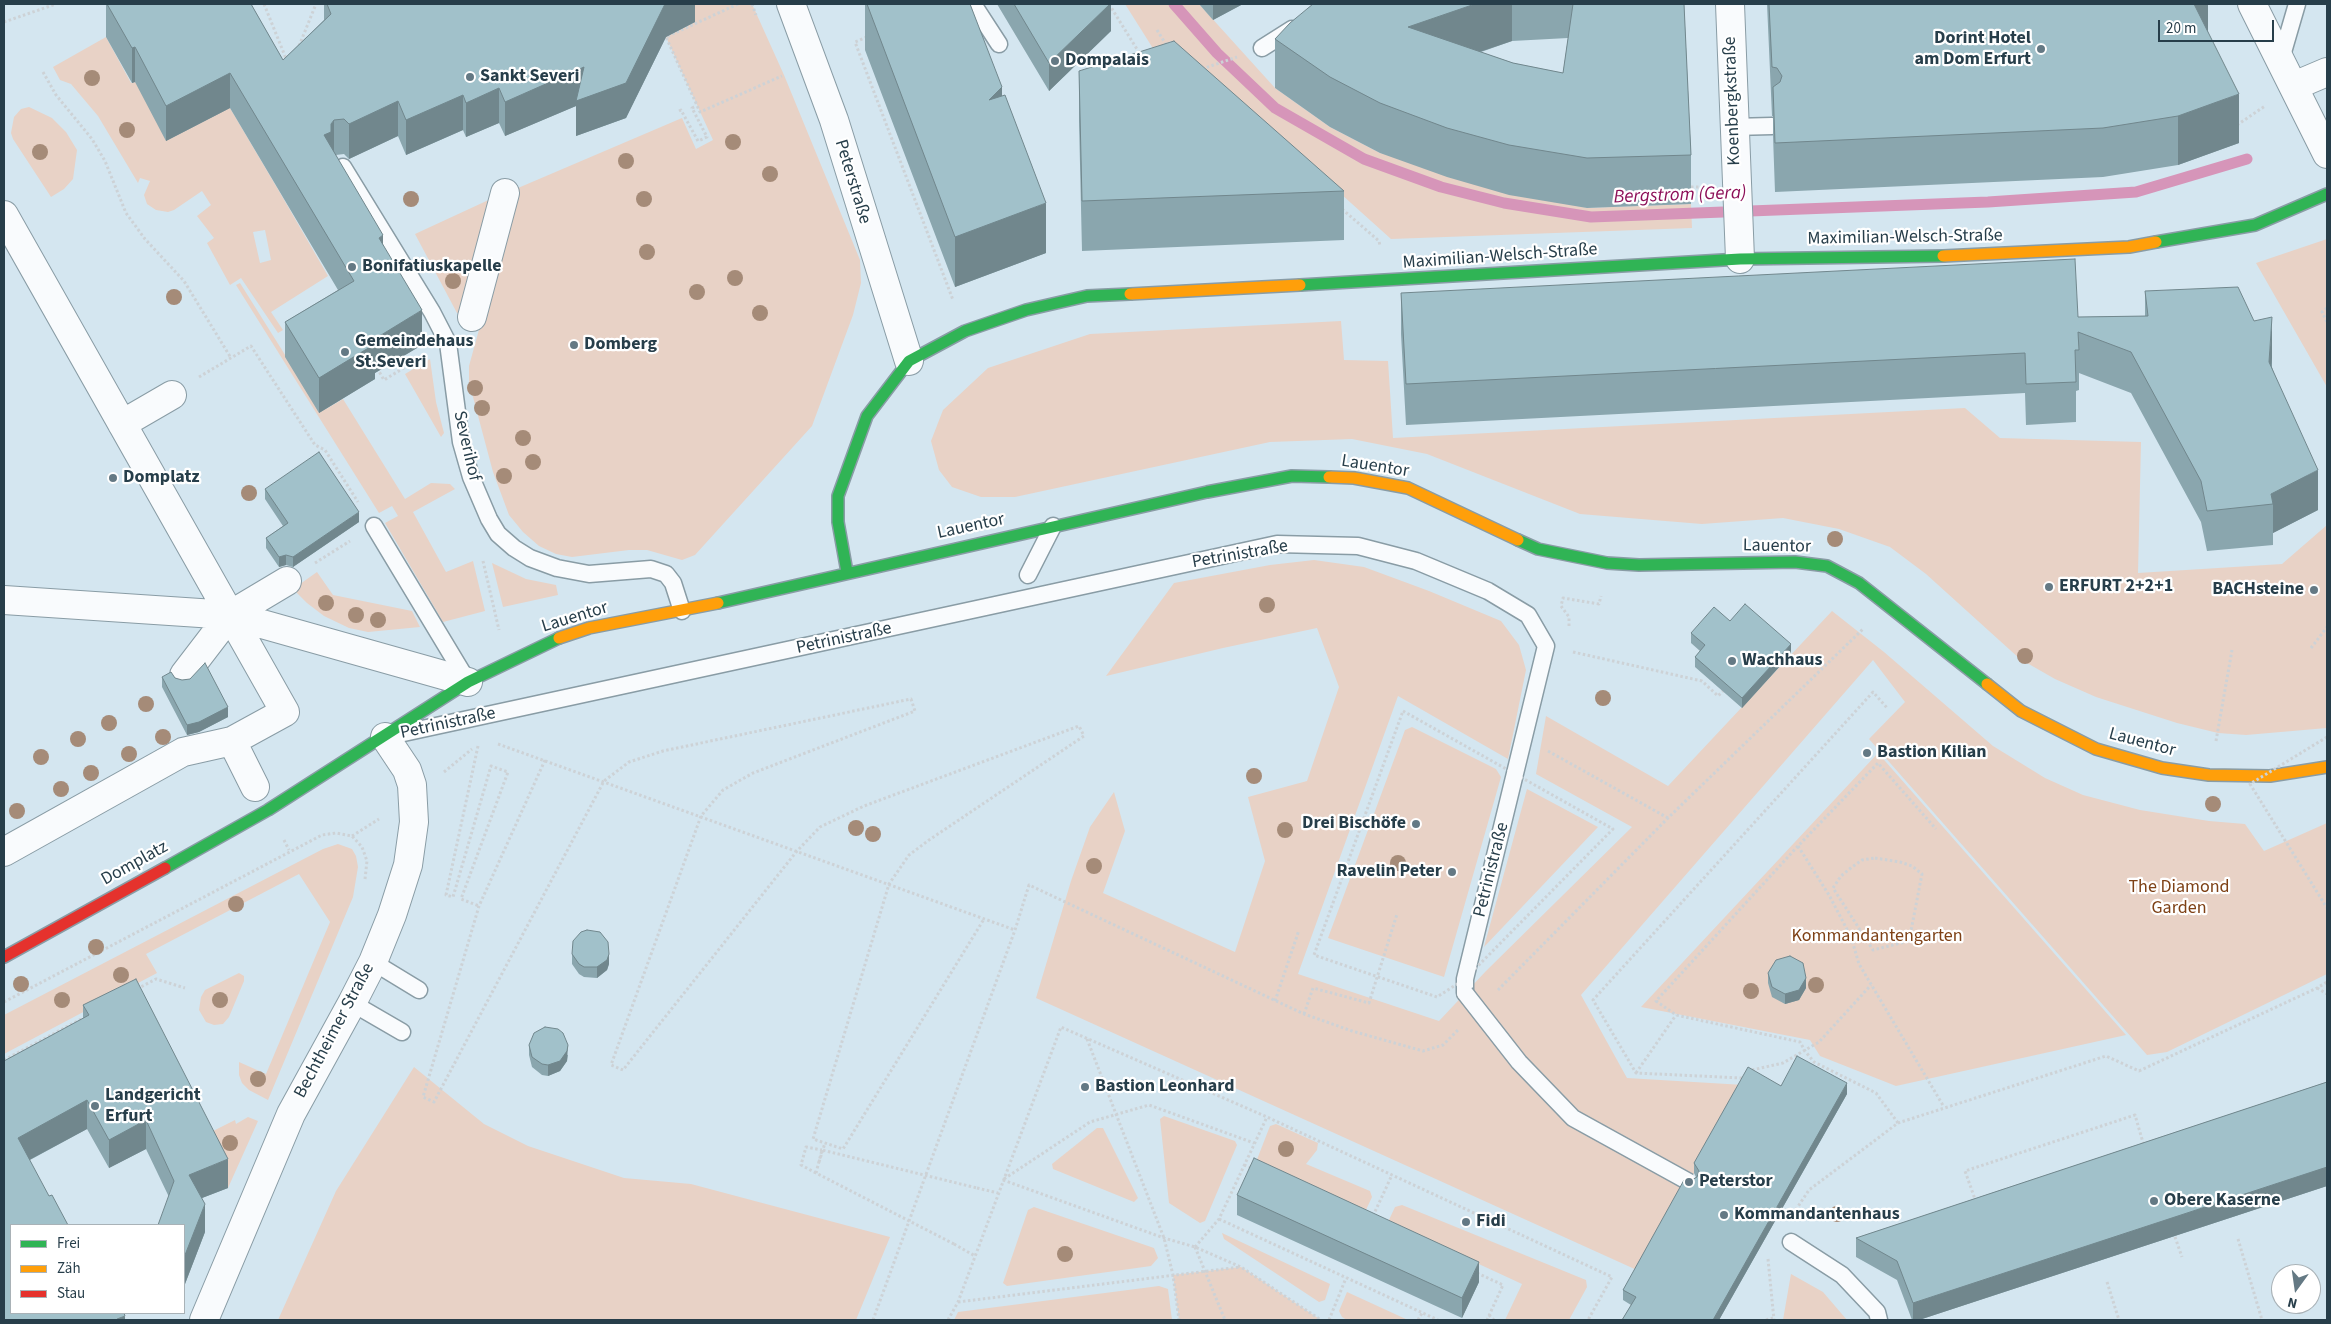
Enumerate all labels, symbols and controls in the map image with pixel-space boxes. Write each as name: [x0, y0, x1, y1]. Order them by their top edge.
scale bar: [2161, 10, 2277, 42]
text: 20 m: [2166, 18, 2196, 39]
place label: Dorint Hotel am Dom Erfurt: [1915, 28, 2031, 70]
street label: Koenbergkstraße: [1720, 36, 1746, 166]
marker: Dorint Hotel am Dom Erfurt: [2035, 43, 2047, 55]
place label: Dompalais: [1065, 50, 1149, 72]
marker: Dompalais: [1049, 55, 1061, 67]
place label: Sankt Severi: [480, 66, 579, 88]
marker: Sankt Severi: [464, 71, 476, 83]
street label: Peterstraße: [829, 137, 875, 227]
water label: Bergstrom (Gera): [1613, 182, 1747, 210]
street label: Maximilian-Welsch-Straße: [1807, 225, 2003, 251]
street label: Maximilian-Welsch-Straße: [1402, 239, 1598, 275]
place label: Bonifatiuskapelle: [362, 256, 502, 278]
marker: Bonifatiuskapelle: [346, 261, 358, 273]
place label: Gemeindehaus St.Severi: [355, 331, 473, 374]
place label: Domberg: [584, 334, 657, 356]
marker: Domberg: [568, 339, 580, 351]
marker: Gemeindehaus St.Severi: [339, 346, 351, 358]
street label: Severihof: [447, 409, 485, 483]
street label: Lauentor: [1340, 451, 1410, 483]
place label: Domplatz: [123, 467, 200, 489]
marker: Domplatz: [107, 472, 119, 484]
street label: Lauentor: [935, 509, 1007, 545]
street label: Petrinistraße: [1190, 536, 1290, 574]
street label: Lauentor: [1743, 536, 1811, 558]
place label: ERFURT 2+2+1: [2059, 576, 2173, 598]
place label: BACHsteine: [2212, 579, 2304, 601]
marker: ERFURT 2+2+1: [2043, 581, 2055, 593]
marker: BACHsteine: [2308, 584, 2320, 596]
street label: Lauentor: [539, 598, 611, 638]
street label: Petrinistraße: [794, 618, 894, 660]
place label: Wachhaus: [1742, 650, 1823, 672]
marker: Wachhaus: [1726, 655, 1738, 667]
street label: Petrinistraße: [398, 703, 498, 745]
street label: Lauentor: [2106, 724, 2178, 762]
place label: Bastion Kilian: [1877, 742, 1987, 764]
marker: Bastion Kilian: [1861, 747, 1873, 759]
place label: Drei Bischöfe: [1302, 813, 1406, 835]
marker: Drei Bischöfe: [1410, 818, 1422, 830]
street label: Petrinistraße: [1470, 820, 1514, 920]
street label: Domplatz: [98, 837, 172, 891]
place label: Ravelin Peter: [1336, 861, 1442, 883]
marker: Ravelin Peter: [1446, 866, 1458, 878]
park label: The Diamond Garden: [2128, 877, 2230, 920]
park label: Kommandantengarten: [1791, 926, 1963, 948]
street label: Bechtheimer Straße: [290, 960, 380, 1102]
place label: Bastion Leonhard: [1095, 1076, 1234, 1098]
marker: Bastion Leonhard: [1079, 1081, 1091, 1093]
place label: Landgericht Erfurt: [105, 1085, 201, 1128]
marker: Landgericht Erfurt: [89, 1100, 101, 1112]
place label: Peterstor: [1699, 1171, 1773, 1193]
marker: Peterstor: [1683, 1176, 1695, 1188]
place label: Obere Kaserne: [2164, 1190, 2280, 1212]
marker: Obere Kaserne: [2148, 1195, 2160, 1207]
place label: Kommandantenhaus: [1734, 1204, 1900, 1226]
marker: Kommandantenhaus: [1718, 1209, 1730, 1221]
place label: Fidi: [1476, 1211, 1506, 1233]
marker: Fidi: [1460, 1216, 1472, 1228]
legend: [10, 1224, 185, 1314]
text: Frei: [57, 1233, 80, 1254]
text: Zäh: [57, 1258, 81, 1279]
north arrow: [2271, 1264, 2321, 1314]
text: Stau: [57, 1283, 85, 1304]
text: N: [2286, 1292, 2300, 1313]

